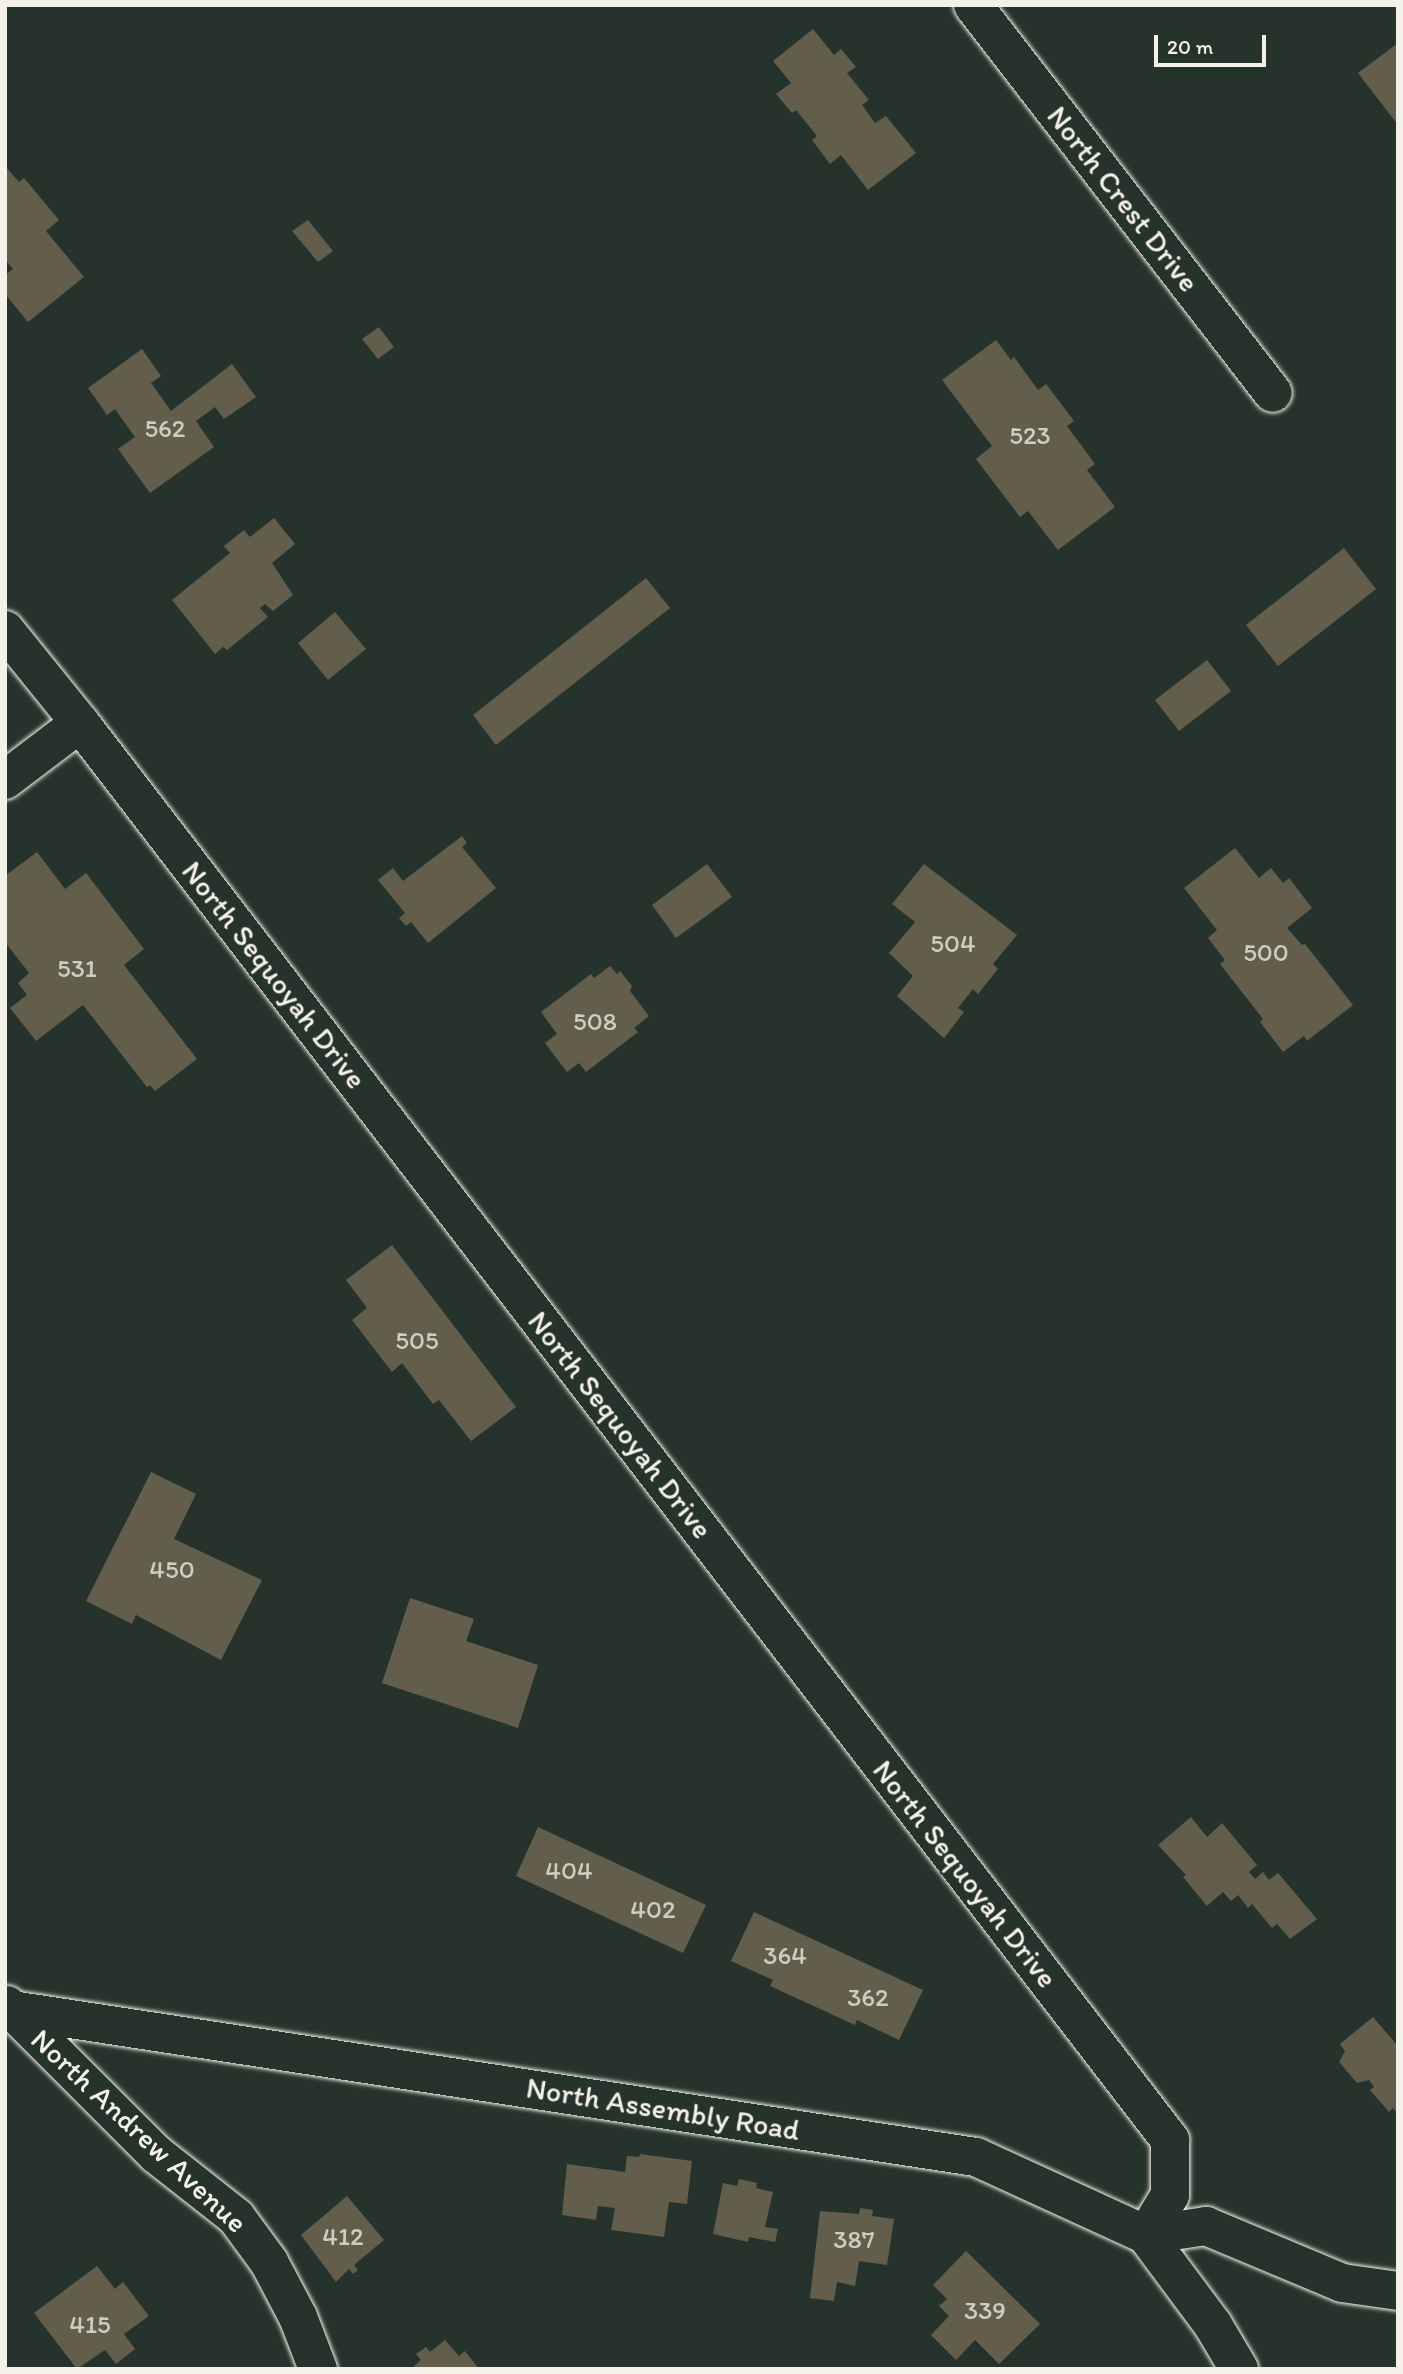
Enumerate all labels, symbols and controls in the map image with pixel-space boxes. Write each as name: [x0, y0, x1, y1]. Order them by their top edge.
scale bar: [1158, 21, 1270, 65]
text: 20 m: [1167, 34, 1213, 59]
street label: North Crest Drive: [1039, 99, 1207, 299]
house number: 562: [144, 413, 186, 445]
house number: 523: [1009, 420, 1051, 452]
street label: North Sequoyah Drive: [174, 854, 374, 1096]
house number: 504: [930, 928, 976, 960]
house number: 500: [1243, 937, 1289, 969]
house number: 531: [57, 953, 97, 985]
house number: 508: [573, 1006, 617, 1038]
street label: North Sequoyah Drive: [520, 1304, 720, 1546]
house number: 505: [395, 1325, 439, 1357]
house number: 450: [149, 1554, 195, 1586]
street label: North Sequoyah Drive: [865, 1753, 1065, 1995]
house number: 404: [545, 1855, 593, 1887]
house number: 402: [630, 1894, 676, 1926]
house number: 364: [763, 1940, 807, 1972]
house number: 362: [847, 1982, 889, 2014]
street label: North Andrew Avenue: [24, 2022, 254, 2240]
street label: North Assembly Road: [524, 2070, 802, 2148]
house number: 412: [322, 2221, 364, 2253]
house number: 387: [833, 2224, 875, 2256]
house number: 339: [964, 2295, 1006, 2327]
house number: 415: [69, 2309, 111, 2341]

